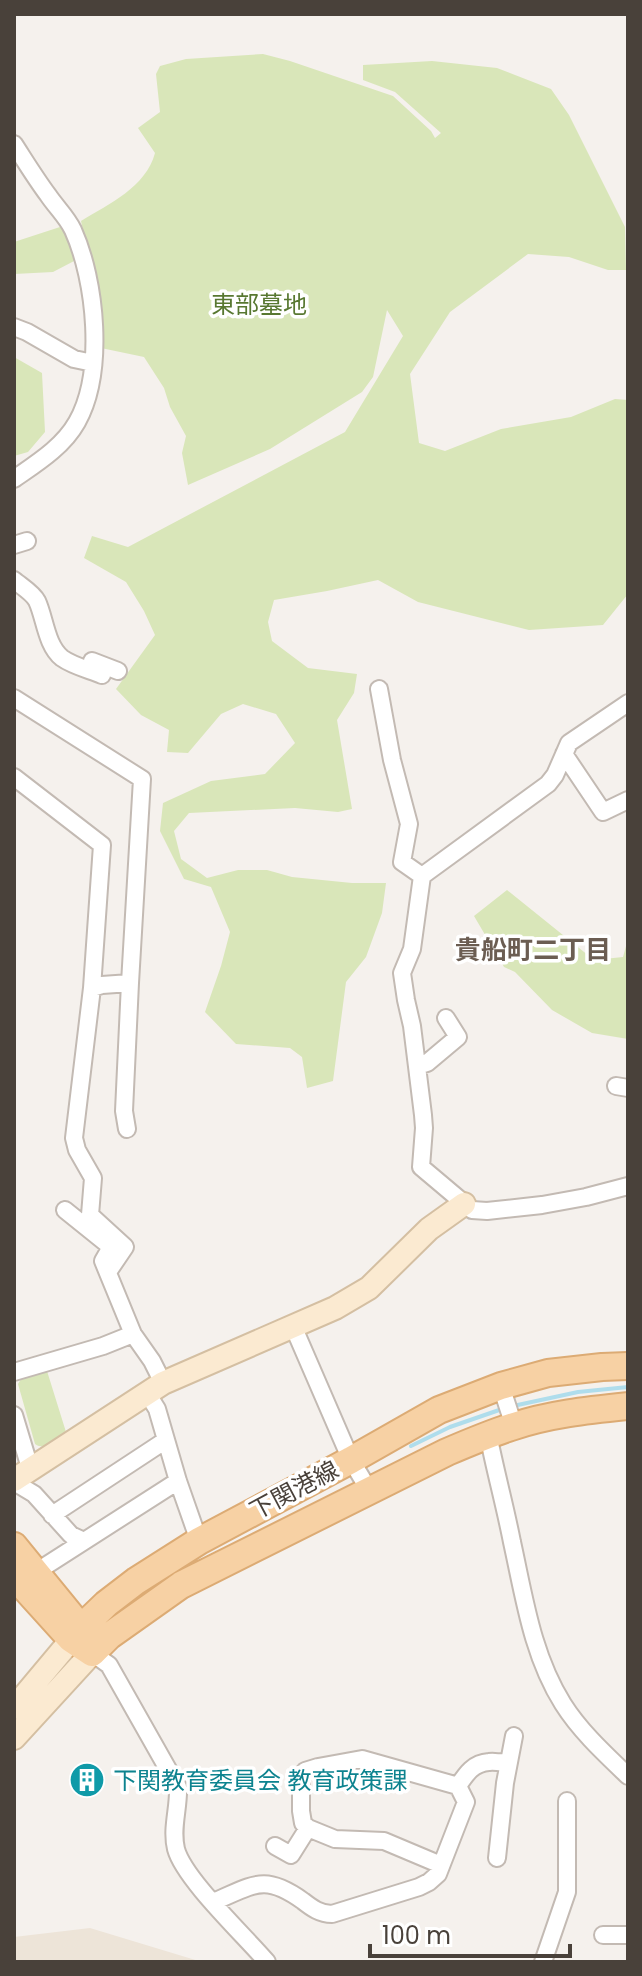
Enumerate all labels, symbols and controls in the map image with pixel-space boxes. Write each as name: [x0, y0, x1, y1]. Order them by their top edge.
park label: 東部墓地: [211, 288, 307, 321]
district label: 貴船町二丁目: [455, 932, 611, 968]
street label: 下関港線: [244, 1453, 344, 1527]
building icon: 下関教育委員会 教育政策課: [68, 1761, 106, 1799]
place label: 下関教育委員会 教育政策課: [113, 1764, 407, 1797]
scale bar: [370, 1908, 570, 1958]
text: 100 m: [382, 1919, 451, 1952]

